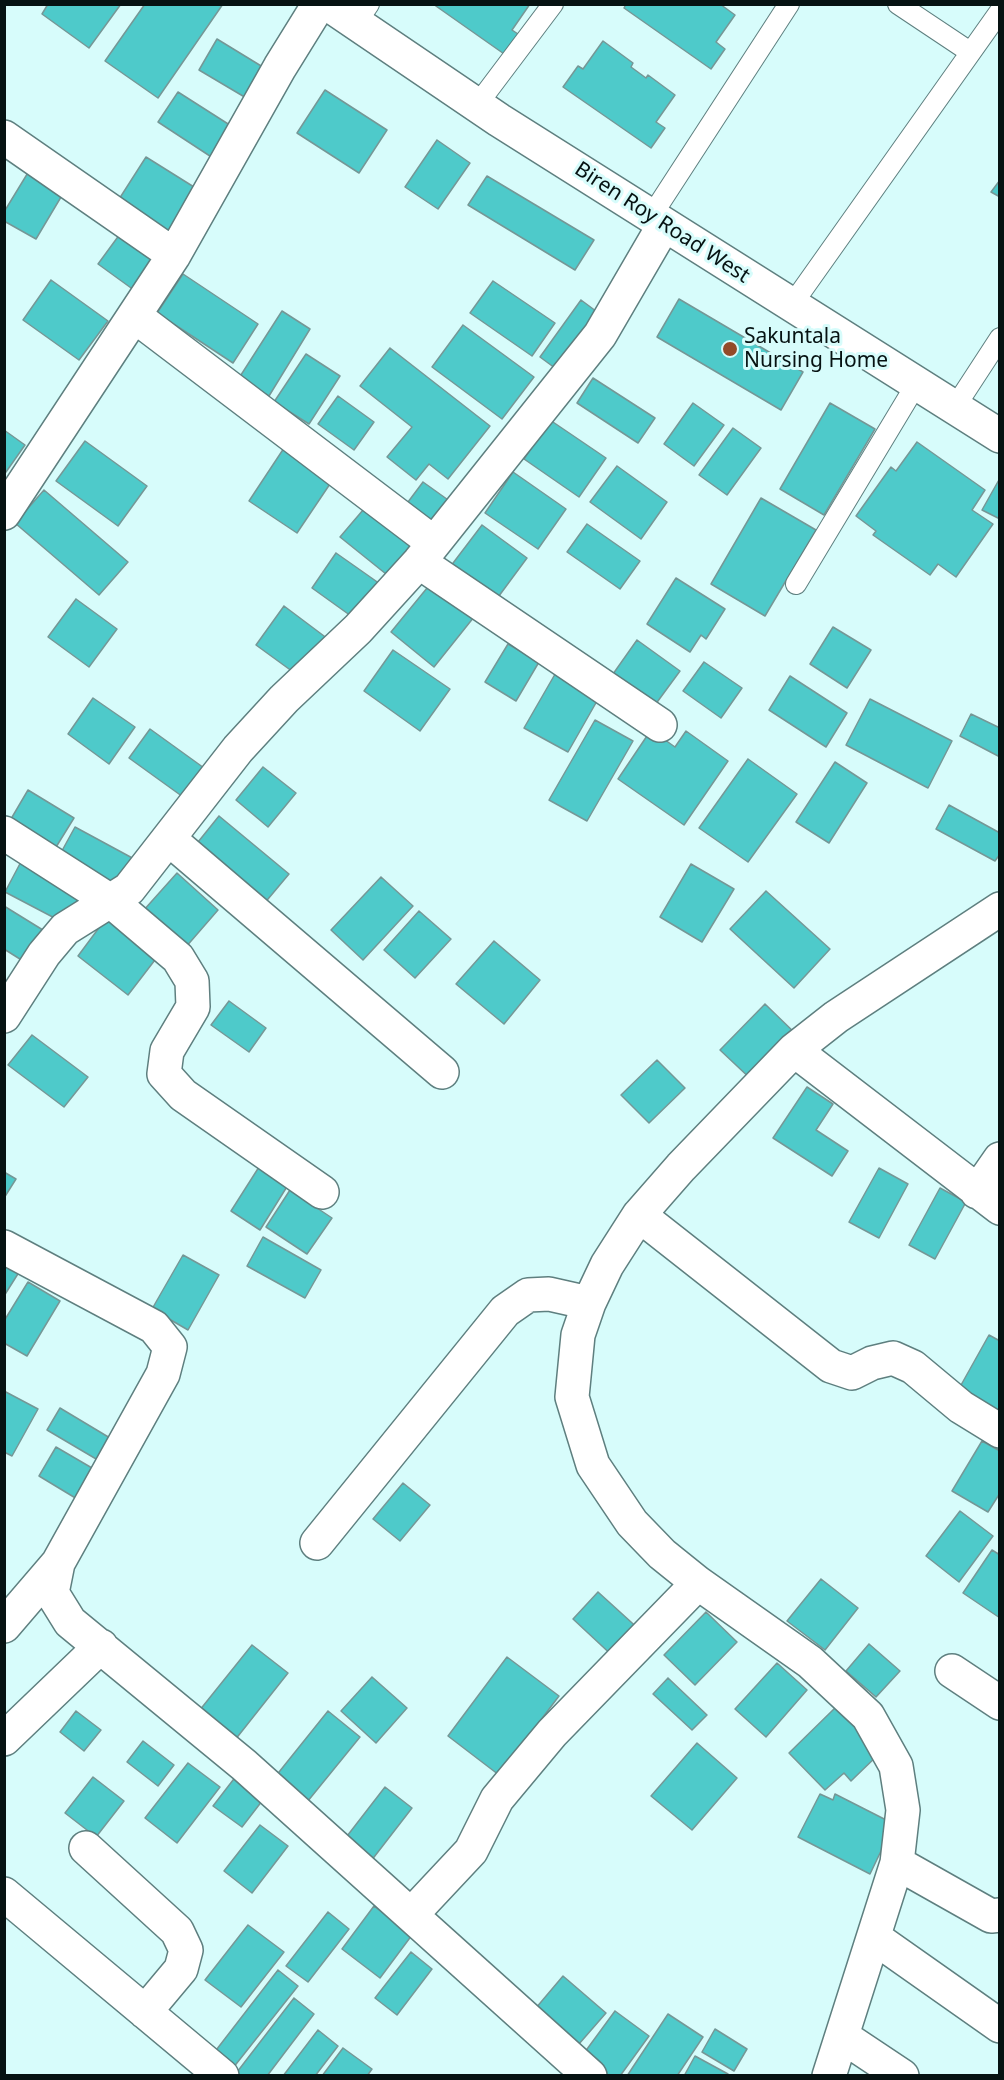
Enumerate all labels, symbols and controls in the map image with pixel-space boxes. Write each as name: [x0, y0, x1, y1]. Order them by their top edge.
street label: Biren Roy Road West: [570, 157, 754, 289]
place label: Sakuntala Nursing Home: [744, 324, 888, 374]
marker: Sakuntala Nursing Home: [721, 340, 739, 358]

